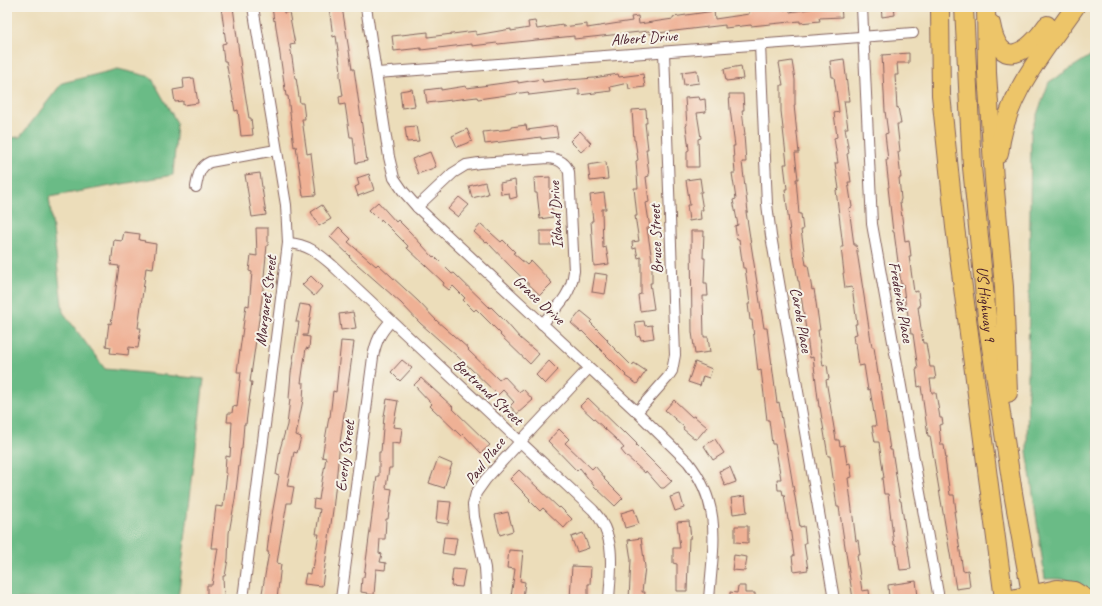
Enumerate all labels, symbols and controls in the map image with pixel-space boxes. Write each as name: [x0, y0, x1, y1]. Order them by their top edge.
street label: Albert Drive: [610, 26, 680, 50]
street label: Island Drive: [544, 179, 568, 249]
street label: Bruce Street: [645, 202, 667, 274]
street label: Margaret Street: [251, 253, 282, 347]
street label: Frederick Place: [884, 260, 918, 346]
street label: US Highway 9: [972, 266, 1000, 345]
street label: Grace Drive: [509, 271, 570, 330]
street label: Carole Place: [785, 286, 817, 356]
street label: Bertrand Street: [449, 354, 528, 431]
street label: Everly Street: [331, 418, 359, 493]
street label: Paul Place: [460, 432, 511, 489]

